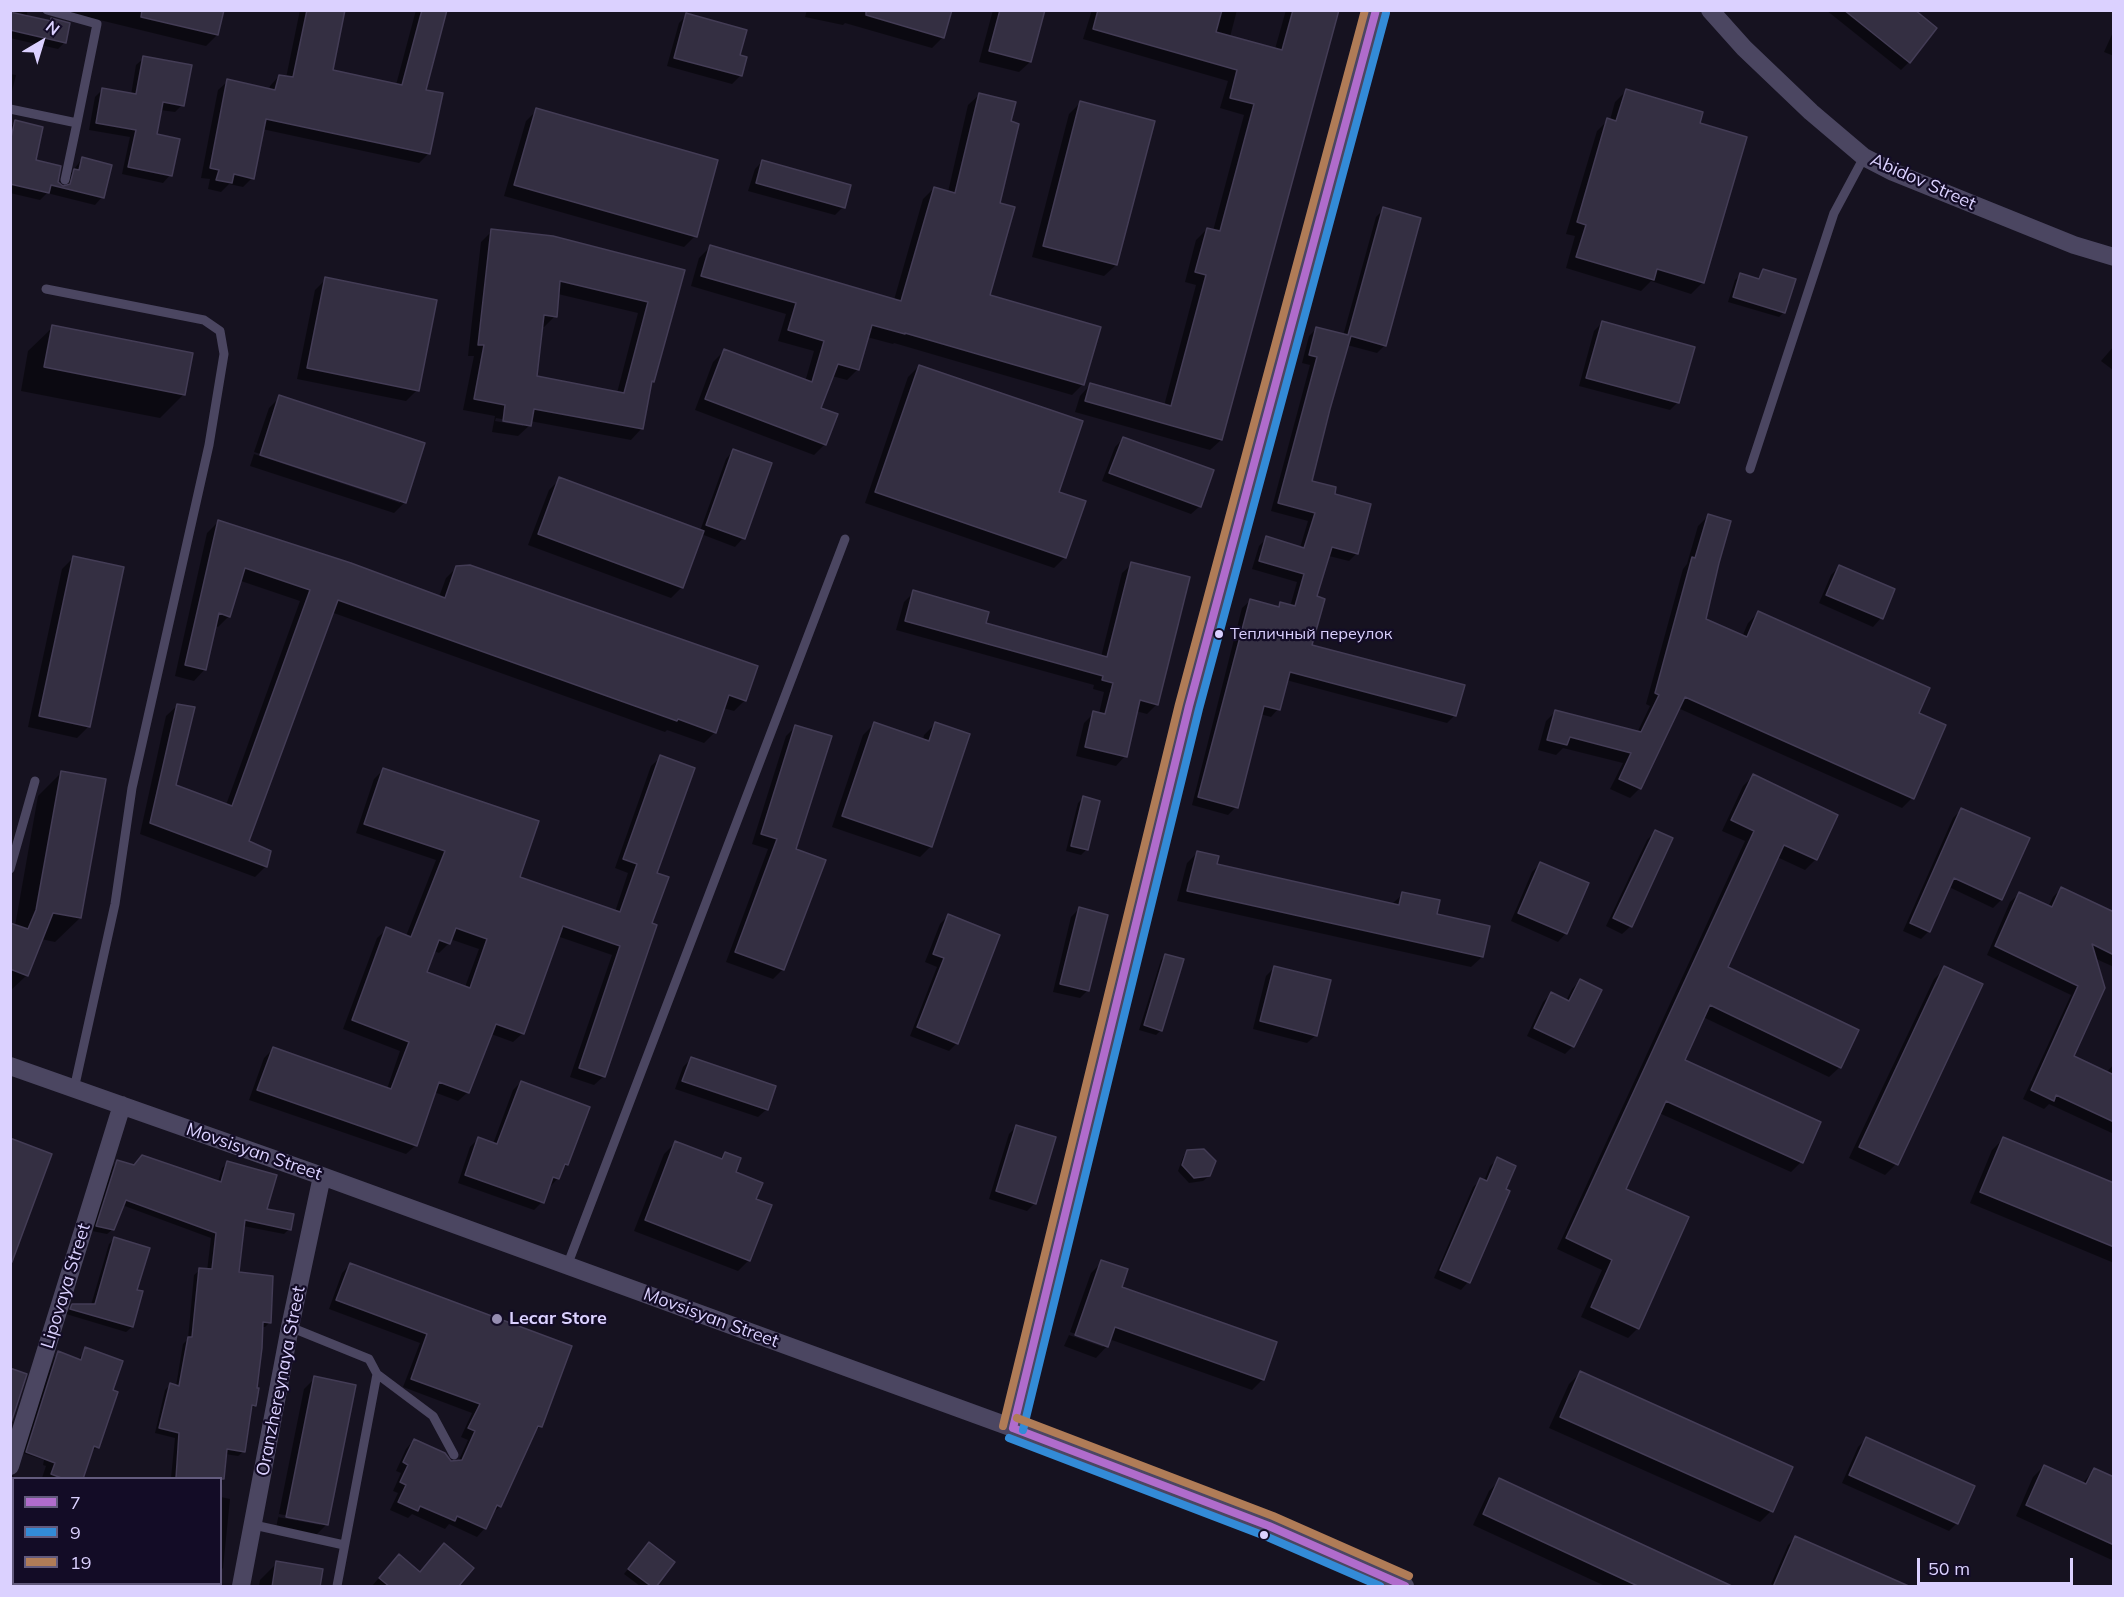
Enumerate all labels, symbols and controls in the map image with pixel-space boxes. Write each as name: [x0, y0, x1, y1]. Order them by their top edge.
north arrow: [12, 12, 72, 72]
text: N: [42, 16, 64, 39]
street label: Abidov Street: [1867, 149, 1979, 215]
place label: Тепличный переулок: [1230, 624, 1392, 644]
marker: Тепличный переулок: [1213, 628, 1225, 640]
street label: Movsisyan Street: [183, 1119, 325, 1185]
street label: Lipovaya Street: [37, 1221, 95, 1351]
street label: Oranzhereynaya Street: [252, 1284, 310, 1478]
street label: Movsisyan Street: [641, 1284, 781, 1352]
place label: Lecar Store: [509, 1308, 607, 1330]
marker: Lecar Store: [490, 1312, 504, 1326]
legend: [12, 1477, 222, 1585]
text: 7: [70, 1491, 81, 1514]
text: 9: [70, 1521, 81, 1544]
unlabelled marker: [1258, 1529, 1270, 1541]
scale bar: [1920, 1546, 2076, 1584]
text: 19: [70, 1551, 92, 1574]
text: 50 m: [1928, 1557, 1970, 1580]

